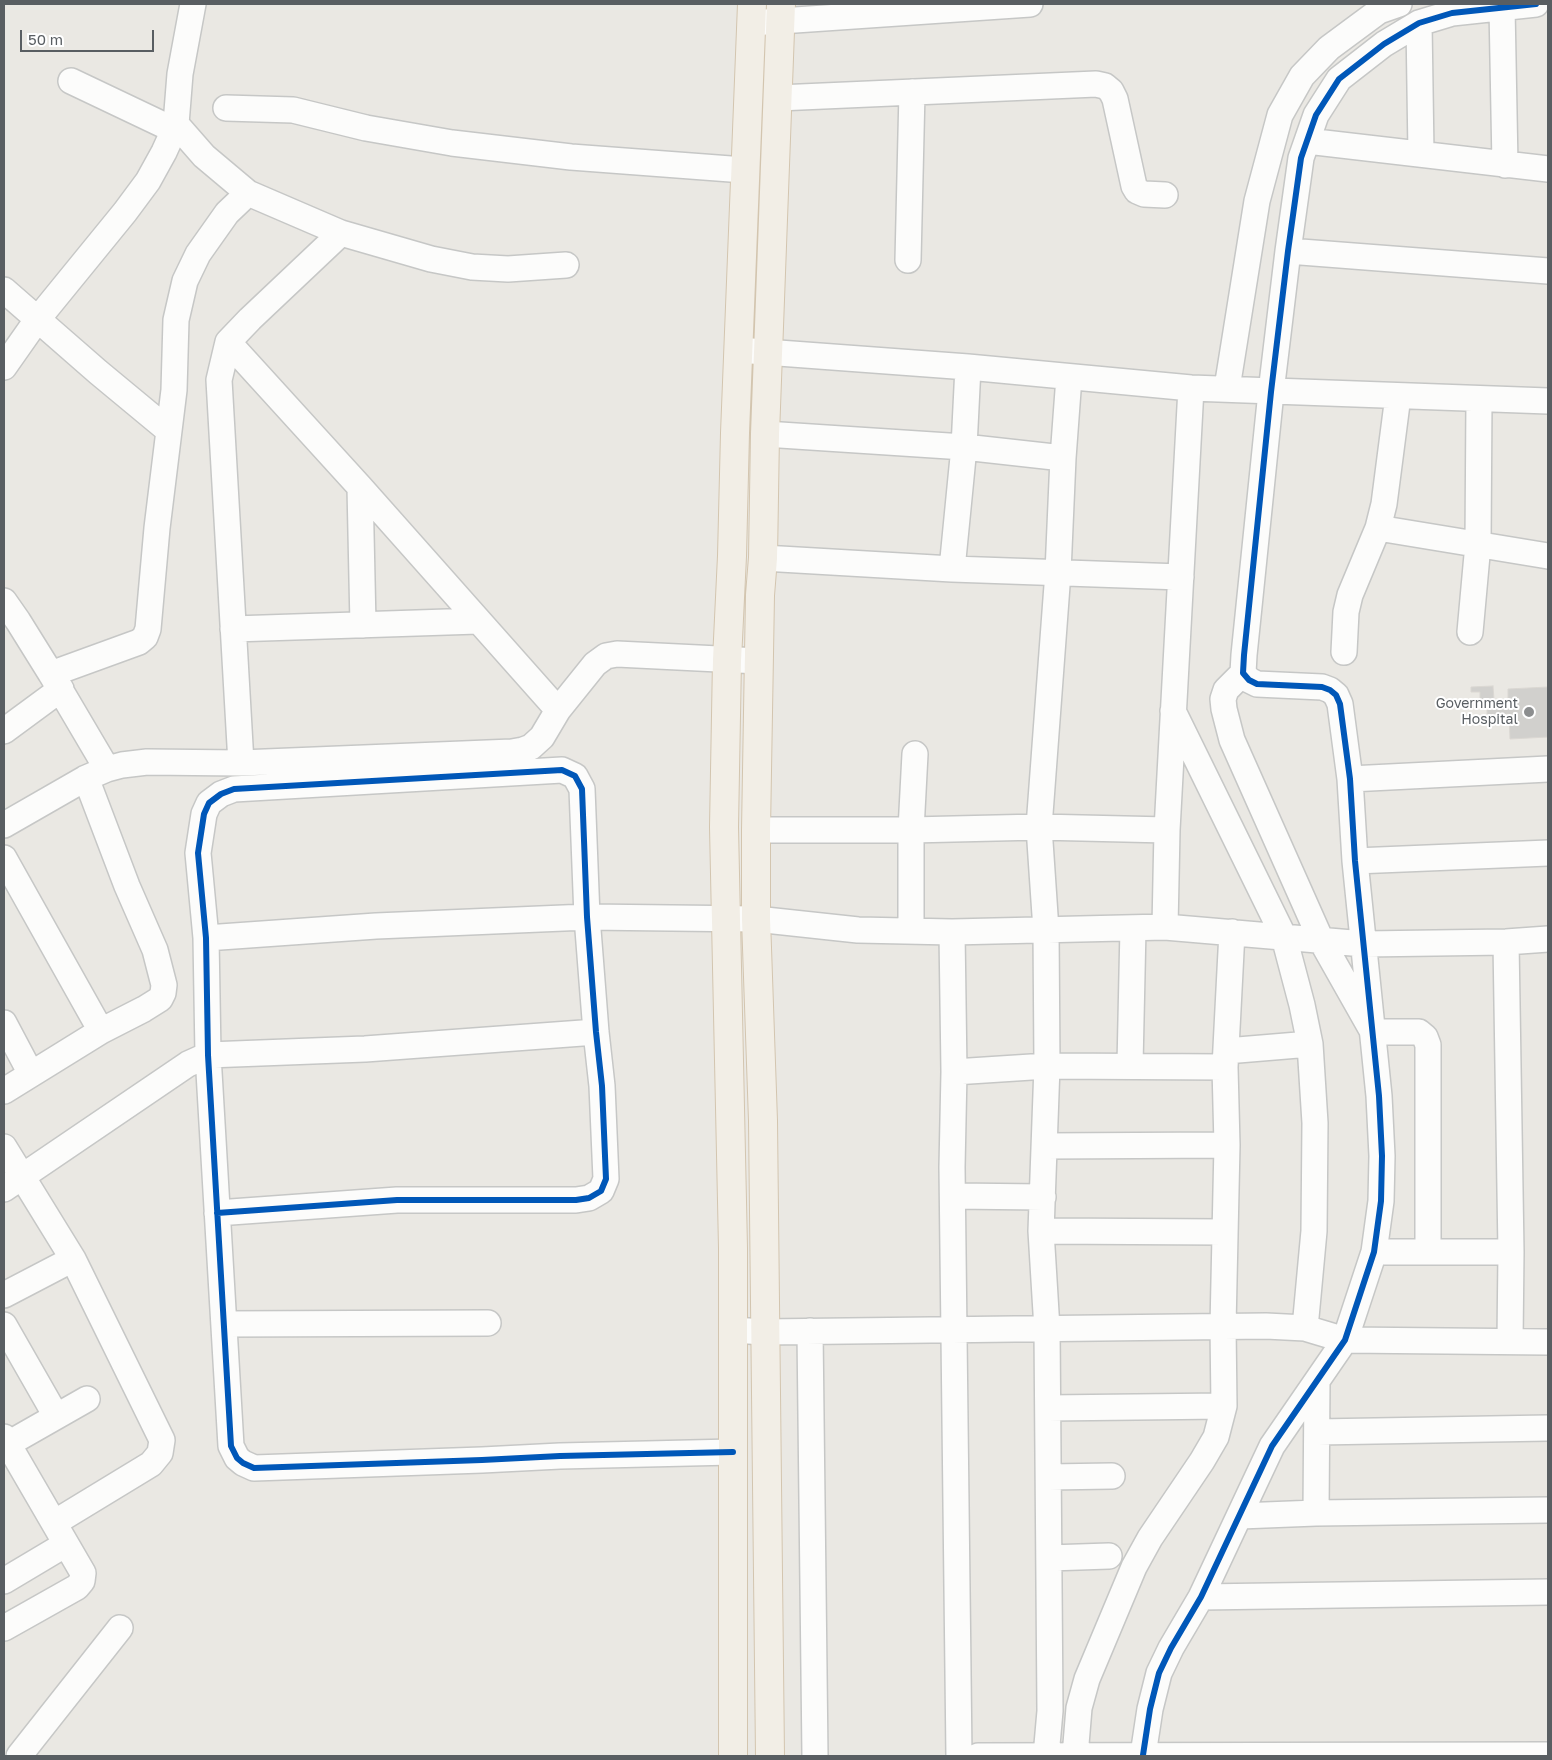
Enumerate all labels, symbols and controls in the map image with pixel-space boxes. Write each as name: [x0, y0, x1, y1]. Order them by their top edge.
scale bar: [22, 20, 156, 52]
text: 50 m: [28, 30, 63, 48]
place label: Government Hospital: [1436, 696, 1518, 729]
marker: Government Hospital: [1522, 705, 1536, 719]

